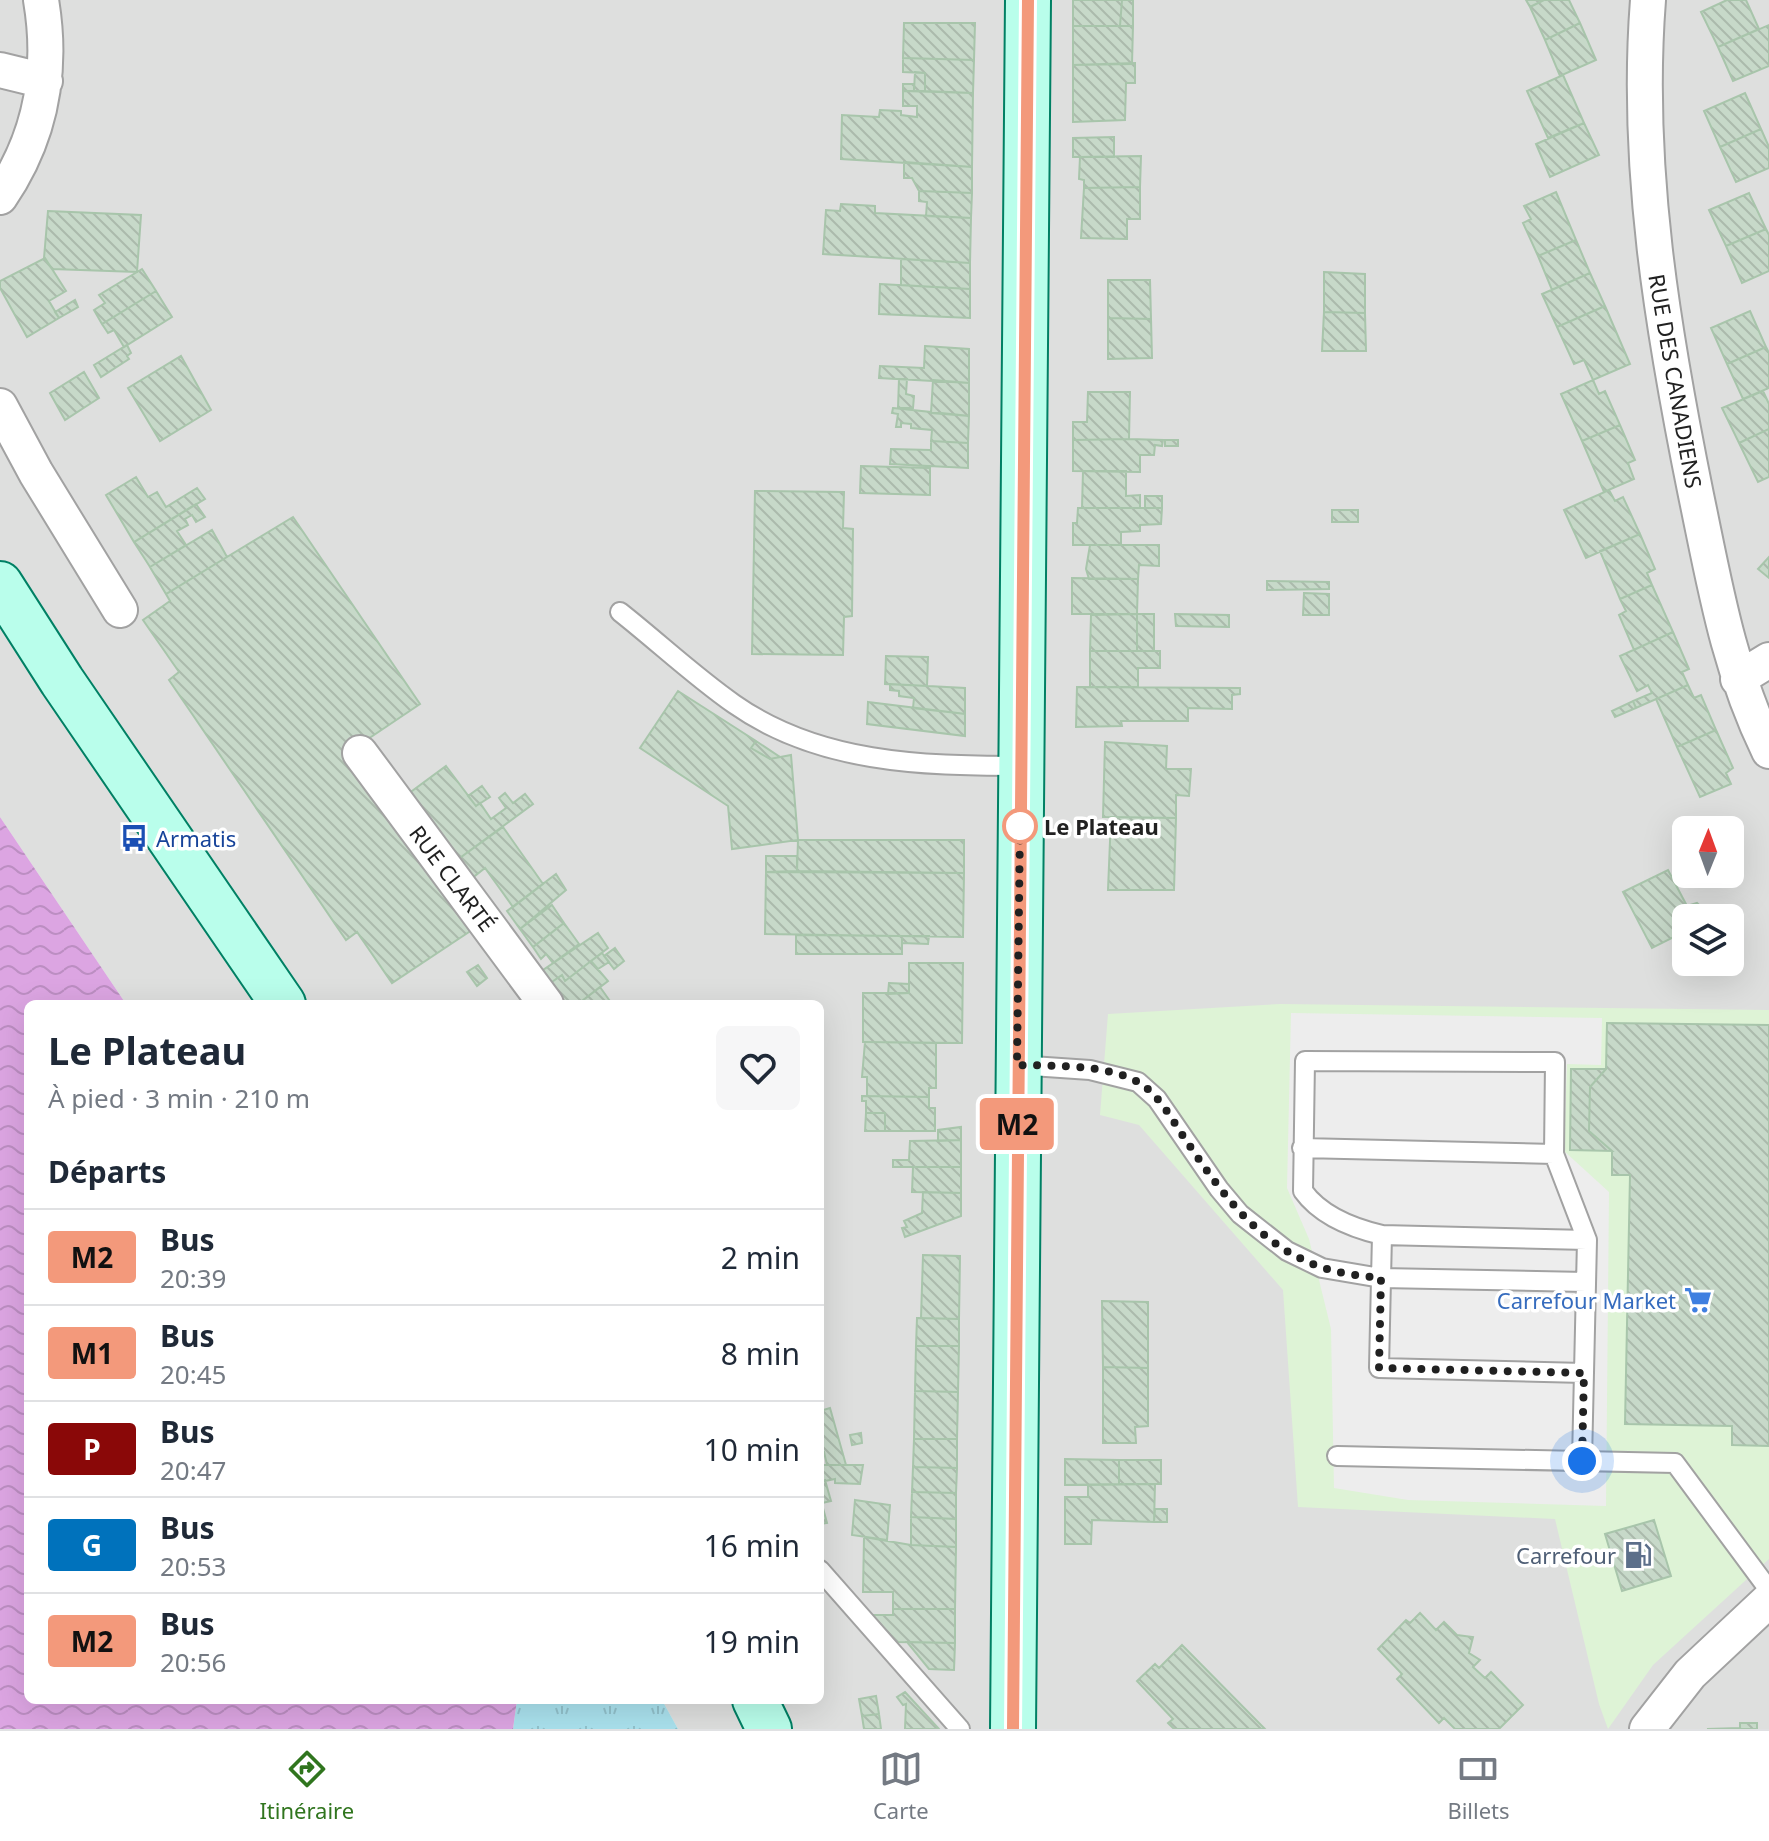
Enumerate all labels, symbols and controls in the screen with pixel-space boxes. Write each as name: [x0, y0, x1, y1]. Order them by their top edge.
street label: RUE DES CANADIENS: [1642, 271, 1710, 491]
marker: Le Plateau: [1003, 809, 1037, 843]
place label: Le Plateau: [1044, 811, 1159, 841]
north arrow: [1672, 816, 1744, 888]
map controls: [1672, 816, 1744, 976]
street label: RUE CLARTÉ: [403, 819, 503, 937]
bus stop icon: Armatis: [119, 823, 149, 853]
place label: Armatis: [156, 823, 236, 853]
button: layers: [1672, 904, 1744, 976]
text: Le Plateau: [48, 1024, 246, 1076]
button: heart: [716, 1026, 800, 1110]
text: À pied · 3 min · 210 m: [48, 1080, 310, 1116]
line badge: M2: [981, 1098, 1053, 1150]
text: M2: [996, 1105, 1038, 1143]
text: Départs: [48, 1151, 166, 1192]
text: Bus: [160, 1219, 215, 1260]
text: 2 min: [721, 1237, 800, 1278]
text: M2: [71, 1238, 113, 1276]
text: 20:39: [160, 1260, 226, 1296]
place label: Carrefour Market: [1497, 1285, 1676, 1315]
supermarket icon: Carrefour Market: [1683, 1285, 1713, 1315]
text: Bus: [160, 1315, 215, 1356]
text: 8 min: [721, 1333, 800, 1374]
text: M1: [71, 1334, 113, 1372]
text: 20:45: [160, 1356, 226, 1392]
text: Bus: [160, 1411, 215, 1452]
text: 10 min: [704, 1429, 800, 1470]
text: P: [83, 1430, 101, 1468]
your location: [1562, 1441, 1602, 1481]
text: 20:47: [160, 1452, 226, 1488]
text: Bus: [160, 1507, 215, 1548]
text: 16 min: [704, 1525, 800, 1566]
text: G: [82, 1526, 102, 1564]
place label: Carrefour: [1516, 1540, 1616, 1570]
fuel station icon: Carrefour: [1623, 1540, 1653, 1570]
text: 20:53: [160, 1548, 226, 1584]
text: Bus: [160, 1603, 215, 1644]
text: 19 min: [704, 1621, 800, 1662]
text: M2: [71, 1622, 113, 1660]
text: 20:56: [160, 1644, 226, 1680]
tab: Itinéraire: [259, 1747, 354, 1825]
tab: Carte: [873, 1747, 929, 1825]
tab: Billets: [1447, 1747, 1510, 1825]

